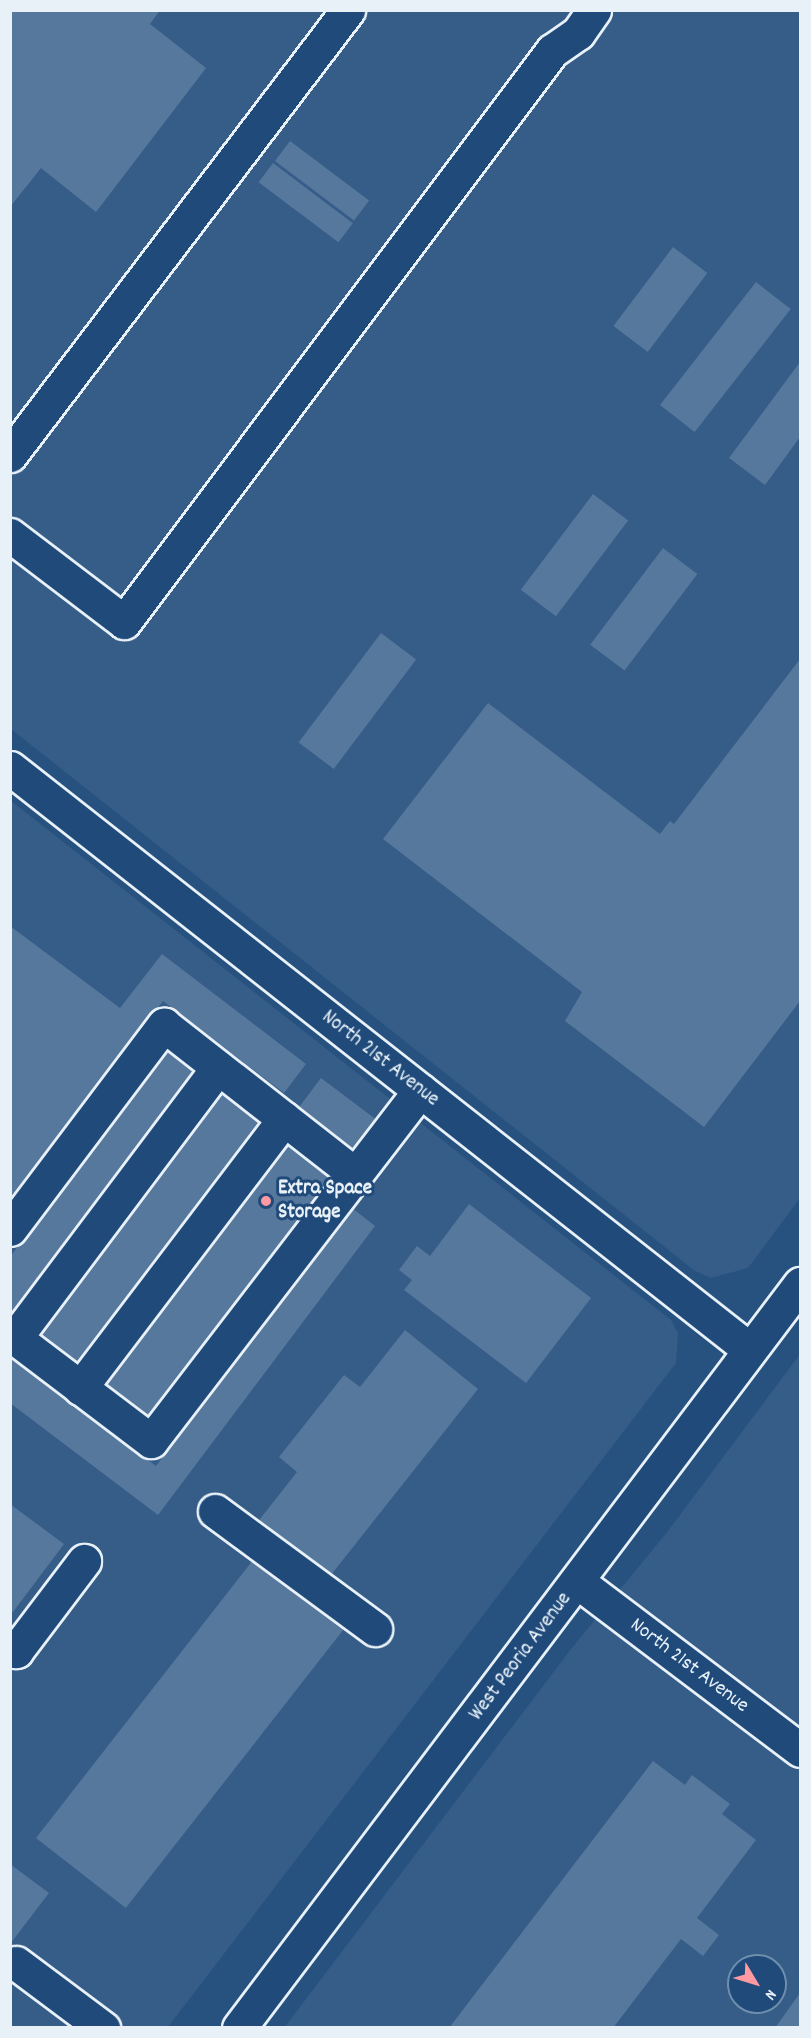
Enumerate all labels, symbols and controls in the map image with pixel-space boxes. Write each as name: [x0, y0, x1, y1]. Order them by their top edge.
street label: North 21st Avenue: [316, 1005, 444, 1113]
place label: Extra Space Storage: [278, 1176, 372, 1226]
marker: Extra Space Storage: [259, 1194, 273, 1208]
street label: West Peoria Avenue: [464, 1588, 578, 1726]
street label: North 21st Avenue: [625, 1613, 753, 1719]
north arrow: [727, 1954, 787, 2014]
text: N: [759, 1984, 781, 2004]

